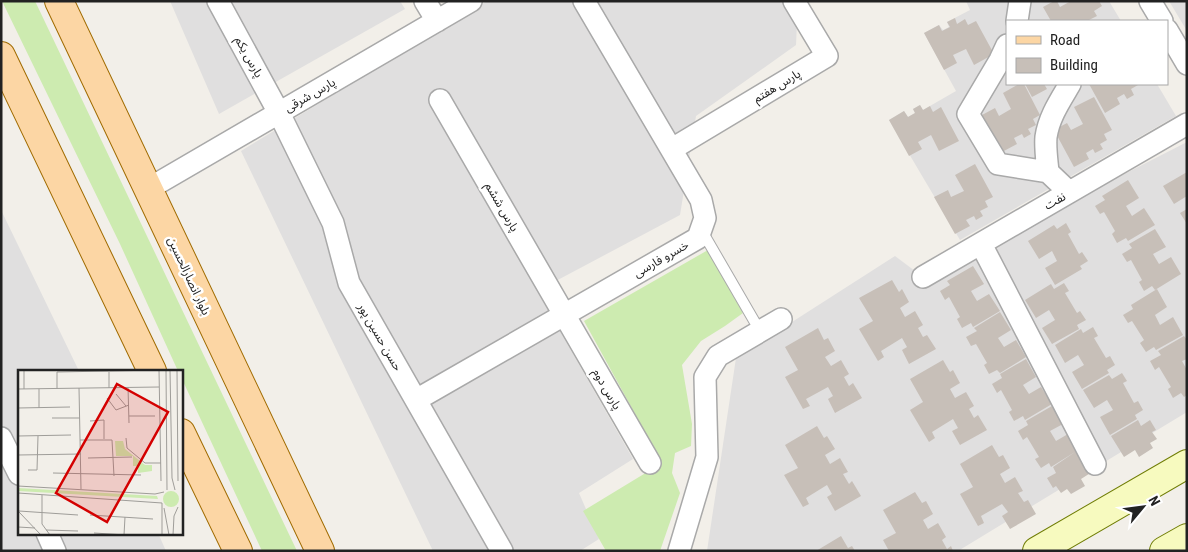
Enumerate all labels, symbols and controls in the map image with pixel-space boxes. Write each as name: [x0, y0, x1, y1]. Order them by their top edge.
legend: [1006, 20, 1168, 85]
text: Road: [1050, 31, 1080, 49]
street label: پارس یکم: [230, 34, 266, 81]
text: Building: [1050, 56, 1098, 74]
street label: پارس هفتم: [751, 66, 804, 107]
street label: پارس شرقی: [282, 75, 338, 116]
street label: پارس ششم: [481, 180, 522, 235]
street label: نفت: [1042, 189, 1068, 213]
street label: بلوار انصارالحسین: [165, 235, 213, 317]
street label: خسرو فارسی: [631, 238, 691, 280]
street label: حسن حسین پور: [354, 300, 405, 374]
street label: پارس دوم: [588, 366, 624, 413]
inset map: [18, 370, 182, 534]
north arrow: [1118, 482, 1168, 532]
text: N: [1145, 493, 1163, 508]

